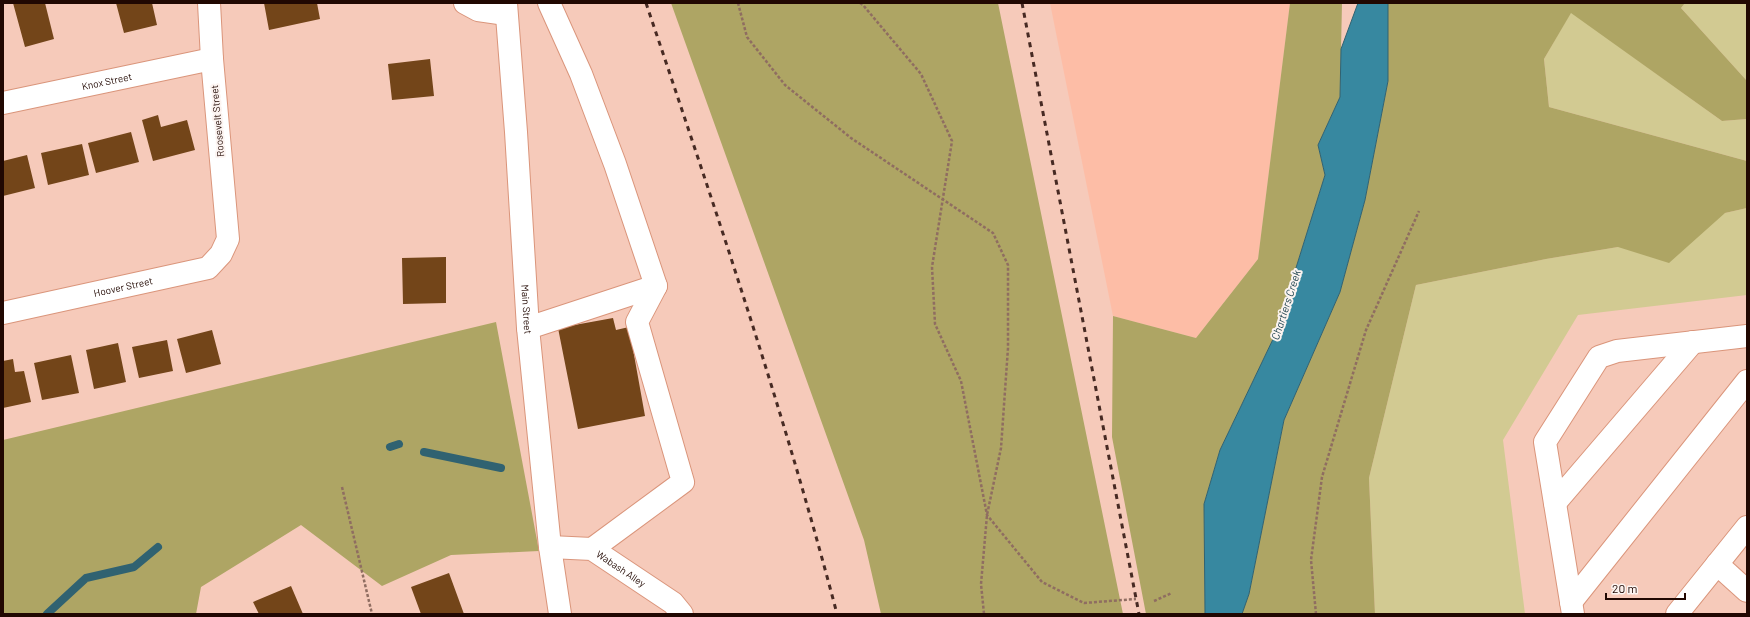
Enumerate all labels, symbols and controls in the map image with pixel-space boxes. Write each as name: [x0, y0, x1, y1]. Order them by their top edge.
street label: Knox Street: [81, 70, 133, 92]
street label: Roosevelt Street: [208, 84, 226, 157]
water label: Chartiers Creek: [1268, 268, 1303, 341]
street label: Hoover Street: [92, 274, 154, 299]
street label: Main Street: [519, 284, 535, 335]
street label: Wabash Alley: [594, 548, 648, 589]
scale bar: [1606, 575, 1685, 601]
text: 20 m: [1612, 581, 1638, 595]

